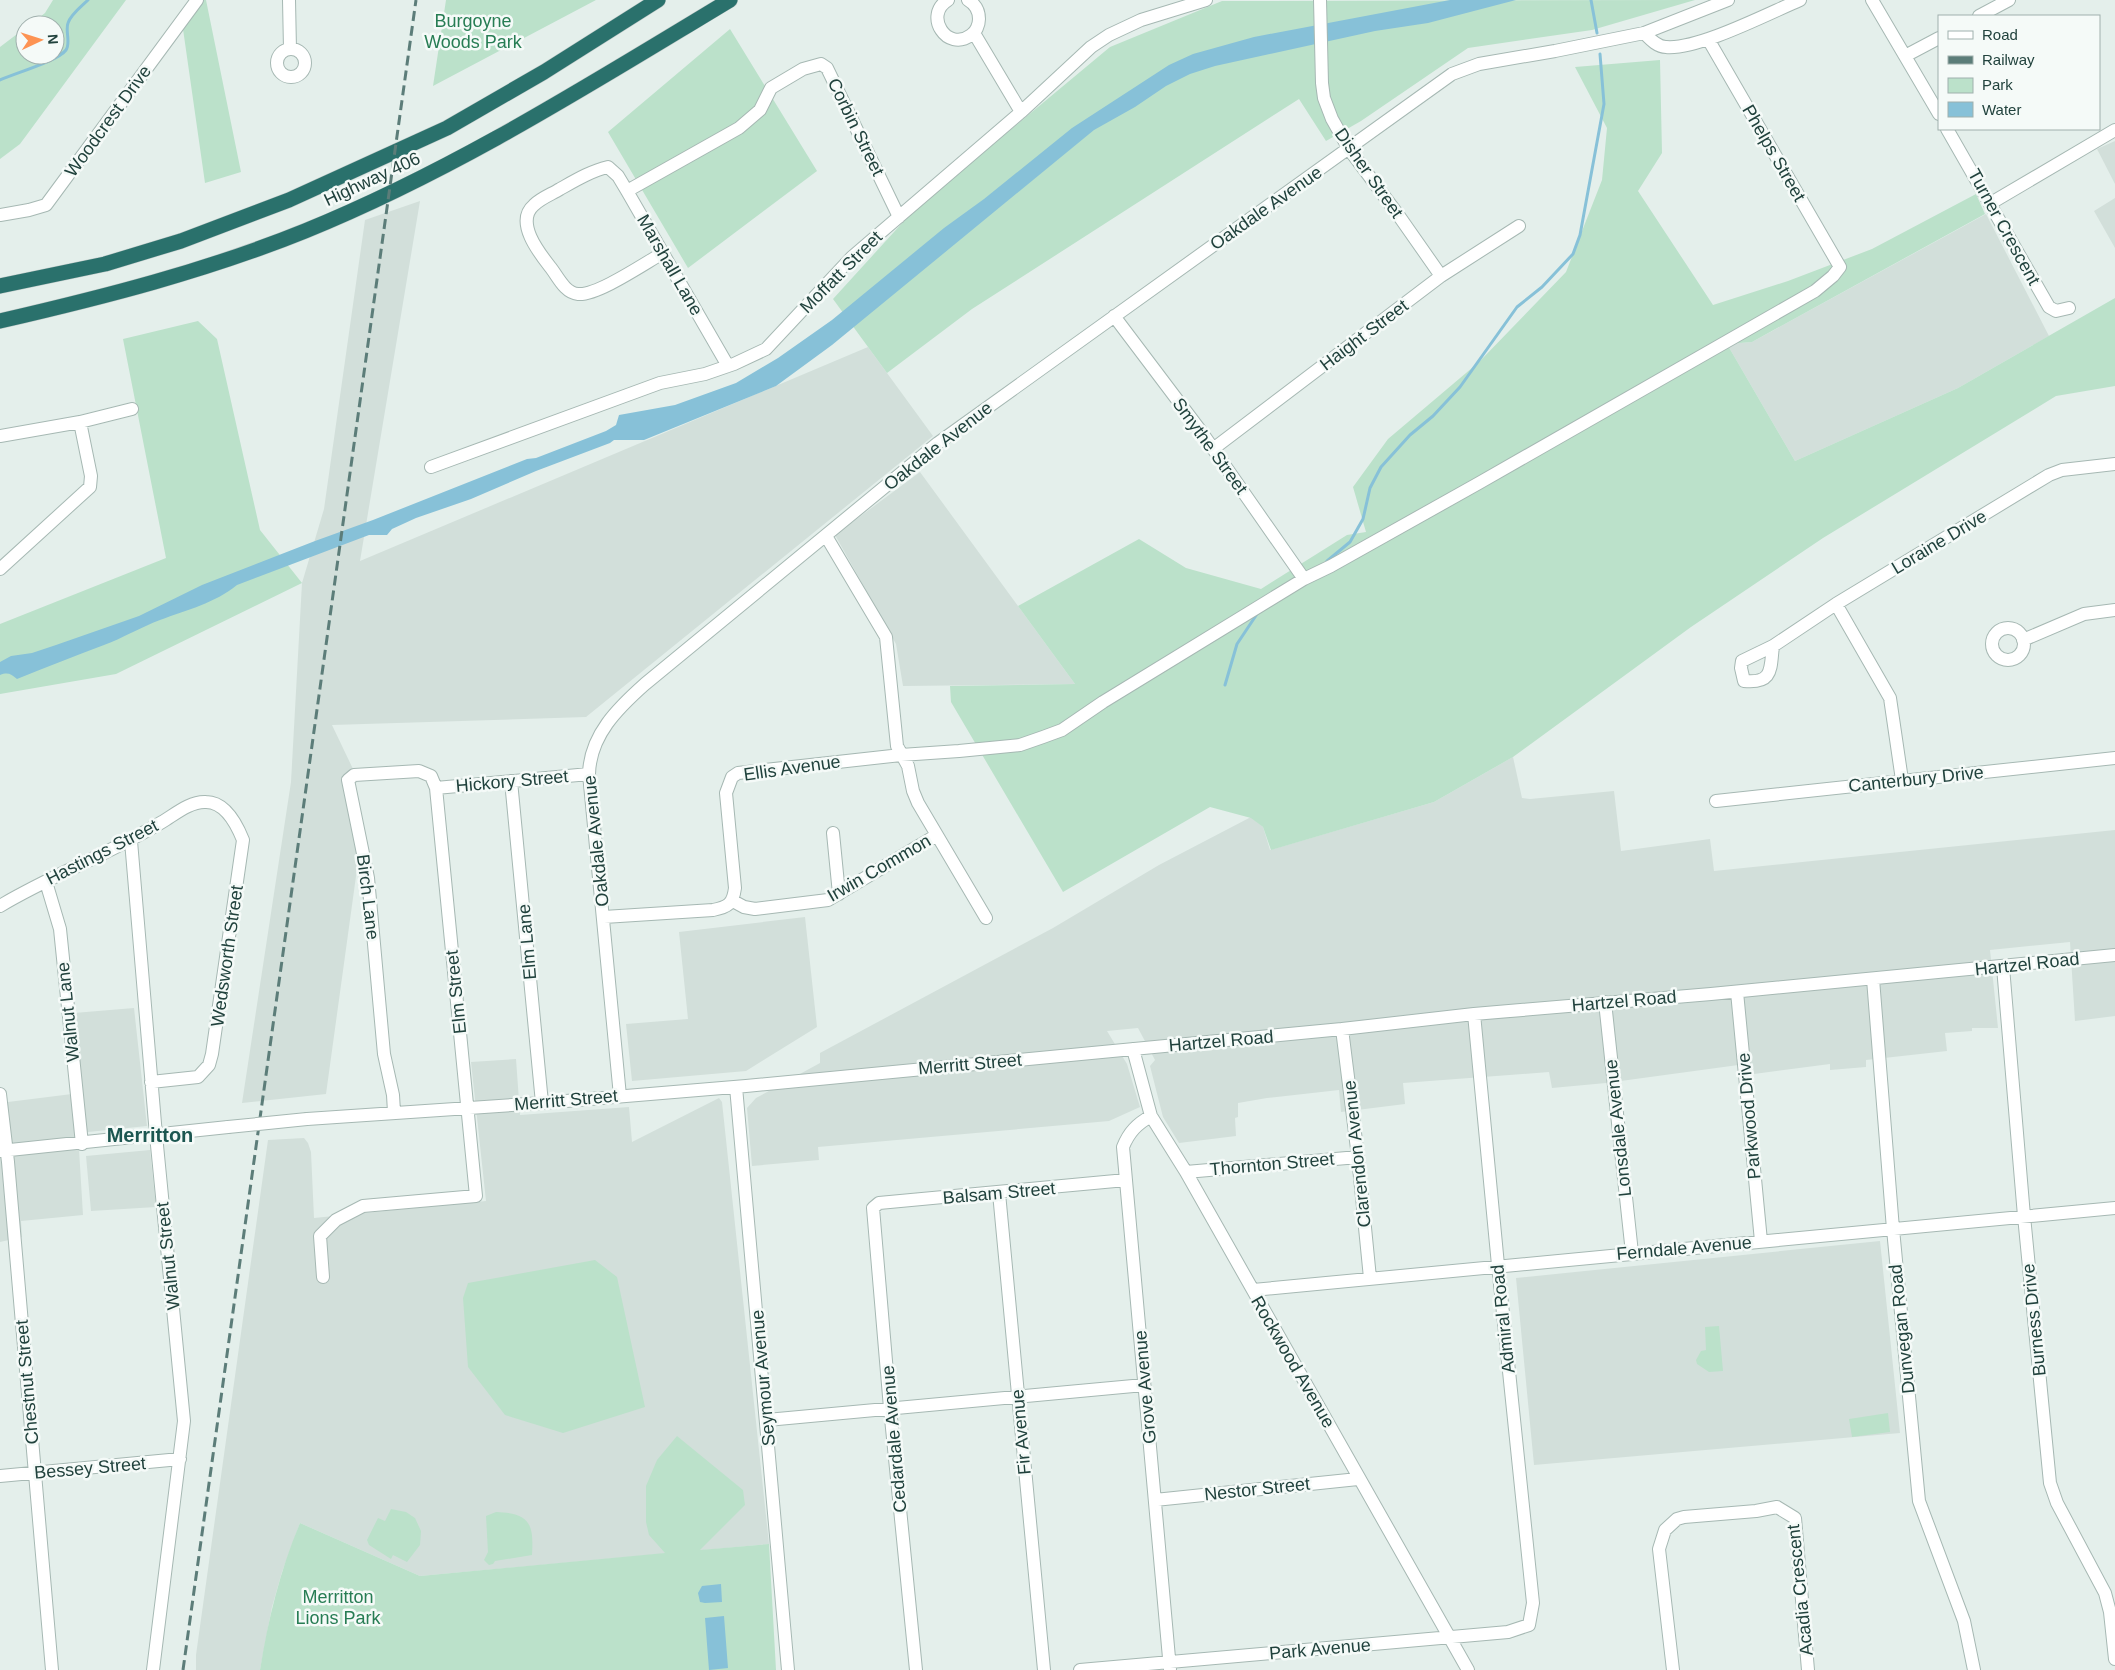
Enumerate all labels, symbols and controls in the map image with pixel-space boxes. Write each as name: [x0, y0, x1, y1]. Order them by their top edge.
park label: Burgoyne Woods Park: [424, 11, 523, 52]
north arrow: [15, 15, 65, 65]
legend: [1938, 15, 2100, 130]
text: Road: [1982, 26, 2018, 43]
text: N: [45, 33, 61, 45]
text: Railway: [1982, 51, 2035, 68]
street label: Woodcrest Drive: [61, 61, 155, 181]
street label: Corbin Street: [824, 75, 888, 179]
text: Park: [1982, 76, 2013, 93]
street label: Phelps Street: [1738, 101, 1810, 205]
text: Water: [1982, 101, 2021, 118]
street label: Disher Street: [1331, 124, 1407, 222]
street label: Highway 406: [321, 148, 423, 210]
street label: Oakdale Avenue: [1206, 162, 1326, 254]
street label: Turner Crescent: [1964, 166, 2044, 288]
street label: Marshall Lane: [633, 211, 707, 319]
street label: Moffatt Street: [796, 227, 886, 317]
street label: Haight Street: [1316, 295, 1412, 375]
street label: Smythe Street: [1168, 394, 1252, 498]
street label: Oakdale Avenue: [880, 398, 996, 494]
street label: Loraine Drive: [1888, 506, 1990, 578]
street label: Ellis Avenue: [742, 751, 842, 785]
street label: Canterbury Drive: [1847, 762, 1985, 796]
street label: Hickory Street: [455, 766, 569, 796]
street label: Oakdale Avenue: [579, 774, 613, 908]
street label: Hastings Street: [43, 815, 161, 889]
street label: Irwin Common: [824, 830, 934, 906]
street label: Birch Lane: [353, 853, 383, 941]
street label: Wedsworth Street: [207, 884, 247, 1028]
street label: Elm Lane: [514, 903, 540, 981]
street label: Elm Street: [442, 949, 470, 1035]
street label: Hartzel Road: [1974, 949, 2080, 979]
street label: Walnut Lane: [53, 961, 83, 1063]
street label: Hartzel Road: [1571, 986, 1677, 1016]
street label: Hartzel Road: [1168, 1026, 1274, 1056]
street label: Merritt Street: [917, 1050, 1023, 1078]
street label: Parkwood Drive: [1734, 1052, 1764, 1180]
street label: Lonsdale Avenue: [1601, 1058, 1635, 1198]
street label: Clarendon Avenue: [1339, 1079, 1375, 1229]
street label: Merritt Street: [513, 1086, 619, 1114]
district label: Merritton: [107, 1124, 193, 1146]
street label: Thornton Street: [1209, 1149, 1335, 1179]
street label: Balsam Street: [942, 1178, 1056, 1208]
street label: Walnut Street: [152, 1201, 184, 1311]
street label: Ferndale Avenue: [1615, 1232, 1753, 1264]
street label: Dunvegan Road: [1885, 1263, 1919, 1395]
street label: Burness Drive: [2018, 1263, 2050, 1377]
street label: Admiral Road: [1487, 1264, 1519, 1374]
street label: Rockwood Avenue: [1247, 1293, 1339, 1431]
street label: Seymour Avenue: [747, 1309, 779, 1447]
street label: Chestnut Street: [12, 1319, 42, 1445]
street label: Grove Avenue: [1130, 1329, 1160, 1445]
street label: Cedardale Avenue: [878, 1365, 910, 1513]
street label: Fir Avenue: [1007, 1388, 1035, 1476]
street label: Bessey Street: [33, 1453, 147, 1483]
street label: Nestor Street: [1203, 1474, 1311, 1504]
street label: Acadia Crescent: [1783, 1523, 1817, 1657]
park label: Merritton Lions Park: [295, 1587, 382, 1628]
street label: Park Avenue: [1268, 1635, 1372, 1663]

